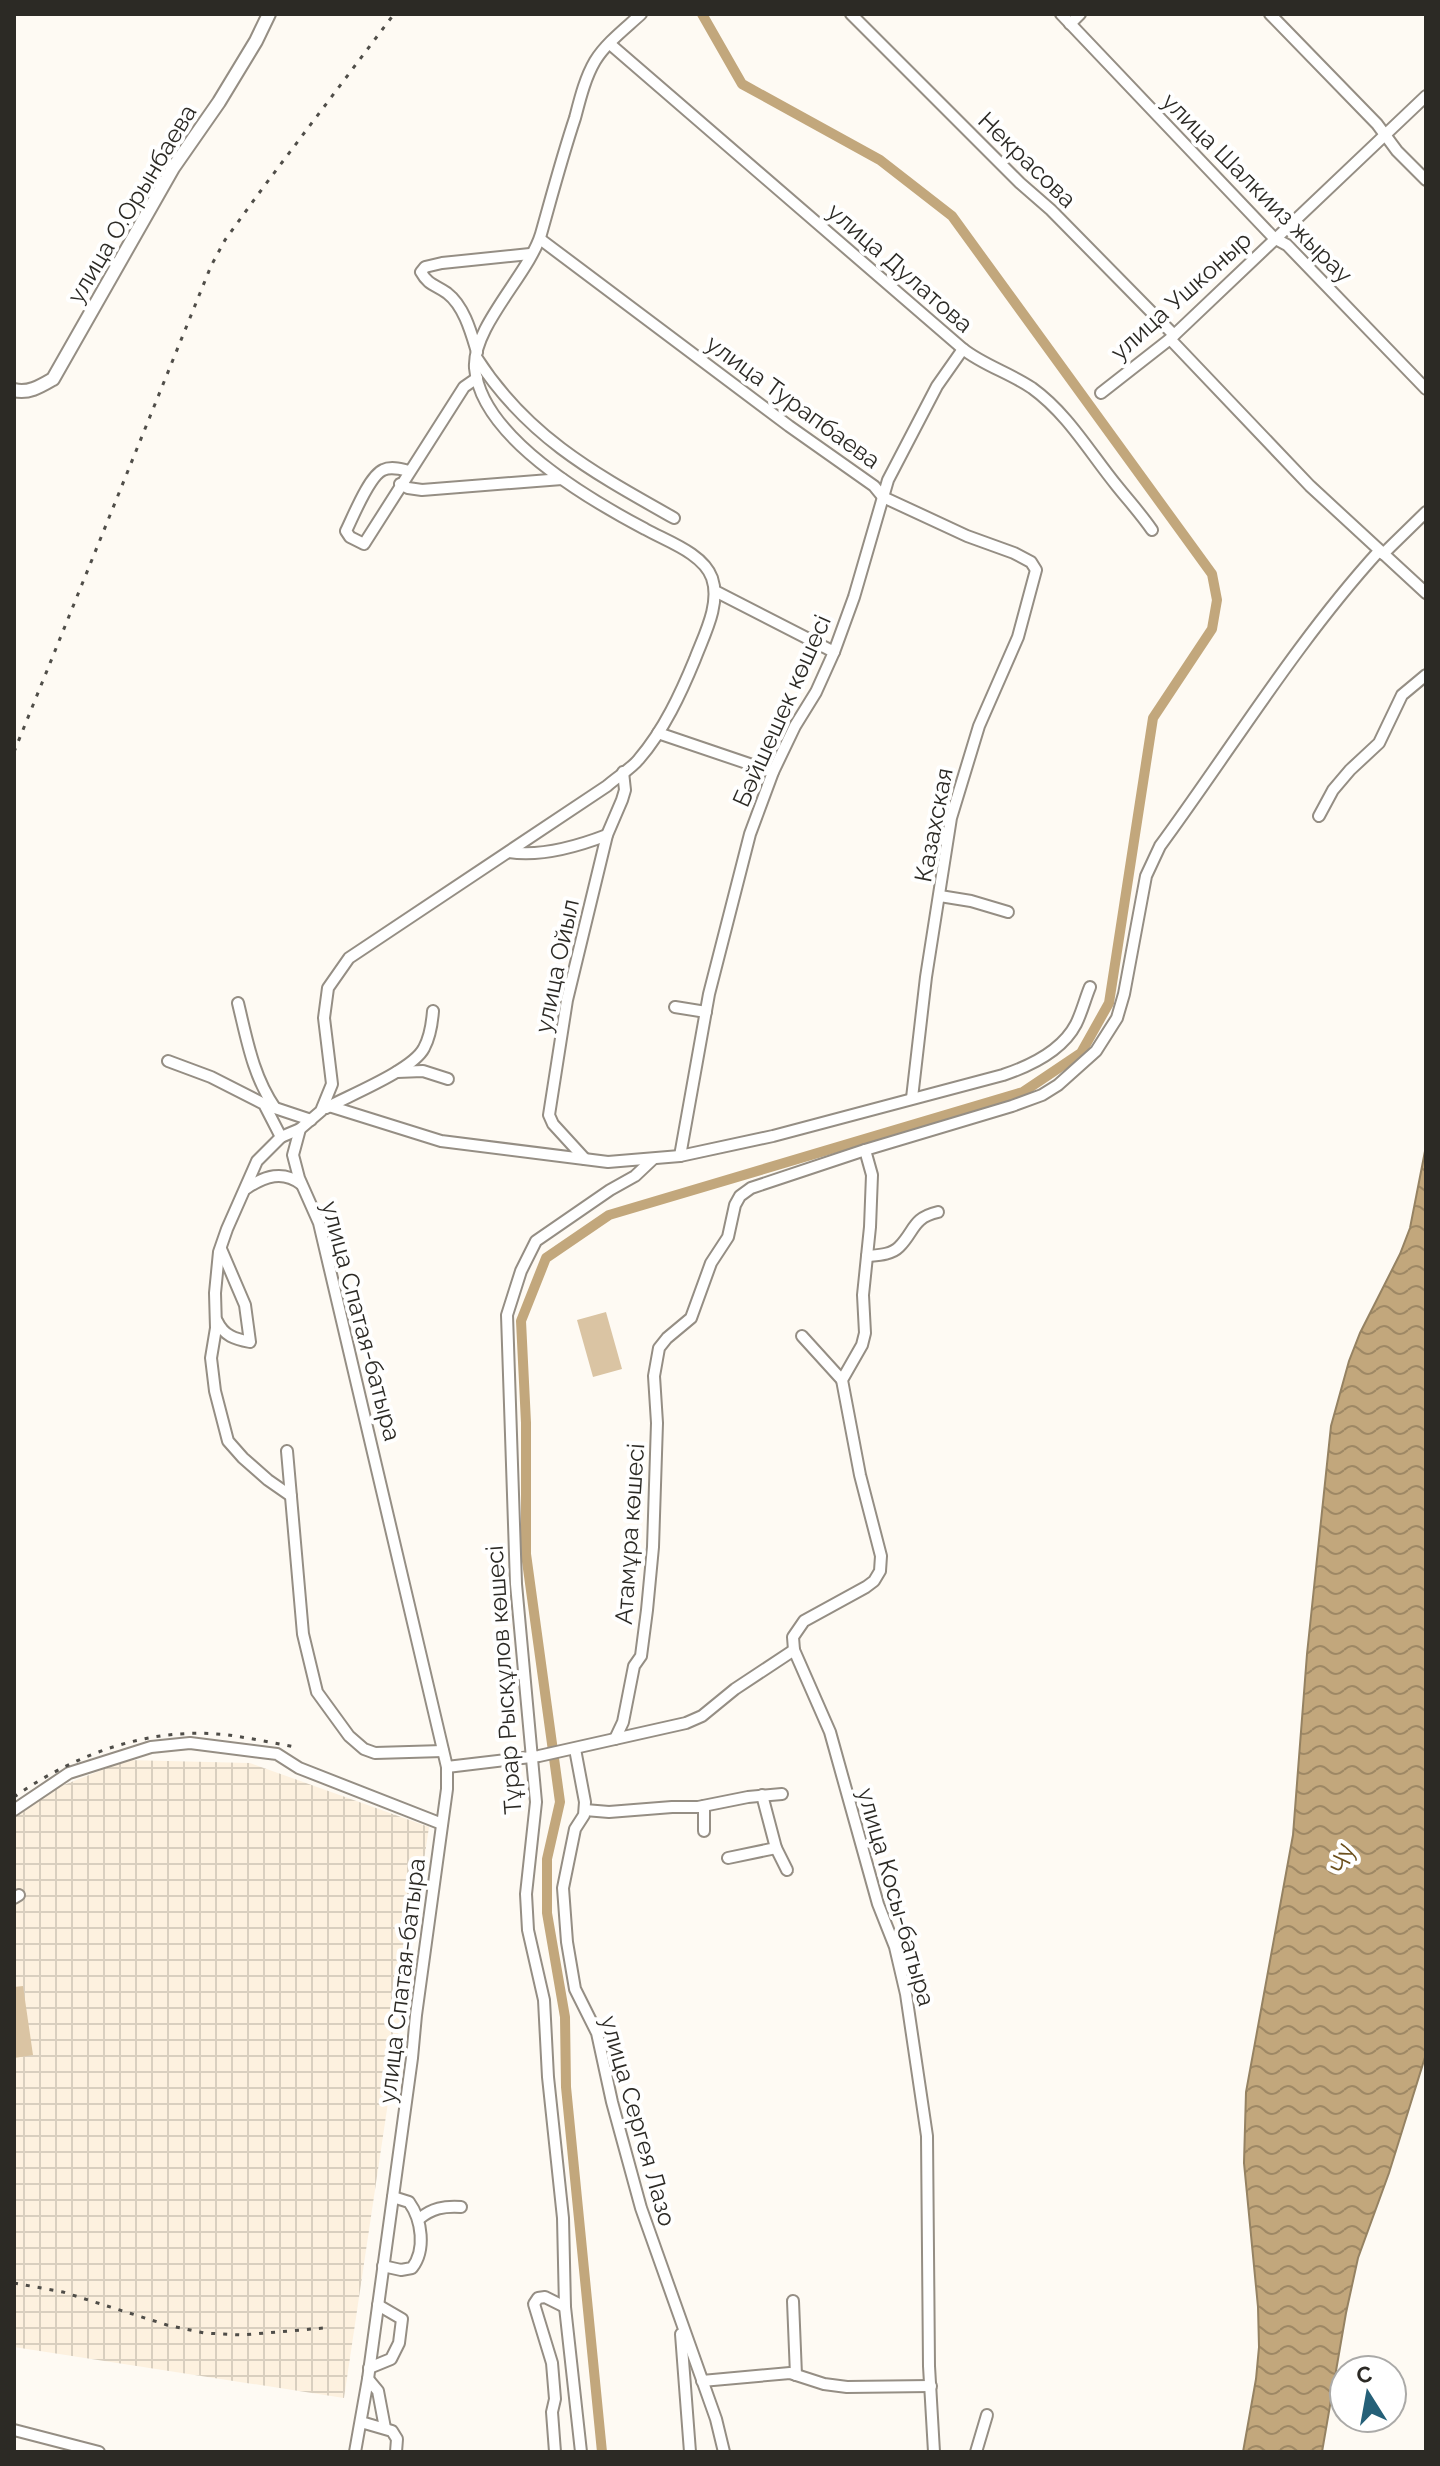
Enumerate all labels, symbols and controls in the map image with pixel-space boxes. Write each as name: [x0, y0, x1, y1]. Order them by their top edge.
street label: улица Шалкииз жырау: [1156, 86, 1359, 289]
street label: улица О.Орынбаева: [61, 99, 202, 308]
street label: Некрасова: [972, 106, 1082, 214]
street label: улица Дулатова: [822, 197, 979, 339]
street label: улица Ушконыр: [1104, 225, 1257, 366]
street label: улица Турапбаева: [701, 329, 886, 475]
street label: Бәйшешек көшесі: [726, 610, 837, 811]
street label: Казахская: [908, 765, 959, 884]
street label: улица Ойыл: [528, 896, 585, 1035]
street label: улица Спатая-батыра: [316, 1198, 407, 1444]
street label: Атамұра көшесі: [609, 1442, 650, 1626]
street label: Тұрар Рысқұлов көшесі: [480, 1545, 527, 1815]
street label: улица Косы-батыра: [851, 1785, 941, 2009]
water label: Чу: [1324, 1840, 1360, 1877]
street label: улица Спатая-батыра: [372, 1857, 431, 2105]
street label: улица Сергея Лазо: [595, 2012, 682, 2229]
north arrow: [1328, 2354, 1408, 2434]
text: С: [1354, 2360, 1374, 2389]

